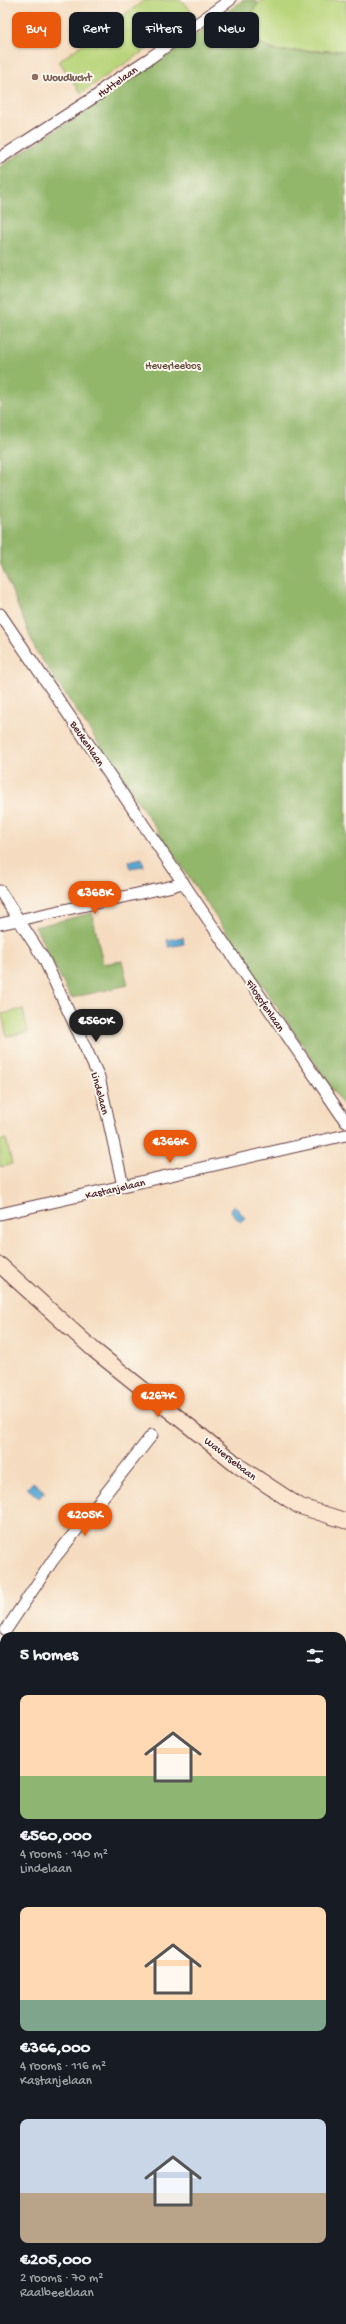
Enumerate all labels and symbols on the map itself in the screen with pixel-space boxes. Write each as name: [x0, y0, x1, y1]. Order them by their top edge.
street label: Huttelaan: [96, 64, 141, 101]
marker: Woudlucht: [30, 72, 40, 82]
place label: Woudlucht: [42, 72, 93, 85]
park label: Heverleebos: [145, 361, 202, 373]
street label: Beukenlaan: [66, 718, 106, 770]
pin: €368K: [67, 881, 123, 915]
street label: Filosofenlaan: [242, 976, 287, 1035]
pin: €560K: [68, 1009, 124, 1043]
street label: Lindelaan: [88, 1071, 111, 1117]
pin: €366K: [142, 1130, 198, 1164]
street label: Kastanjelaan: [84, 1177, 147, 1203]
pin: €267K: [130, 1384, 186, 1418]
street label: Waversebaan: [201, 1435, 259, 1484]
pin: €205K: [57, 1503, 113, 1537]

